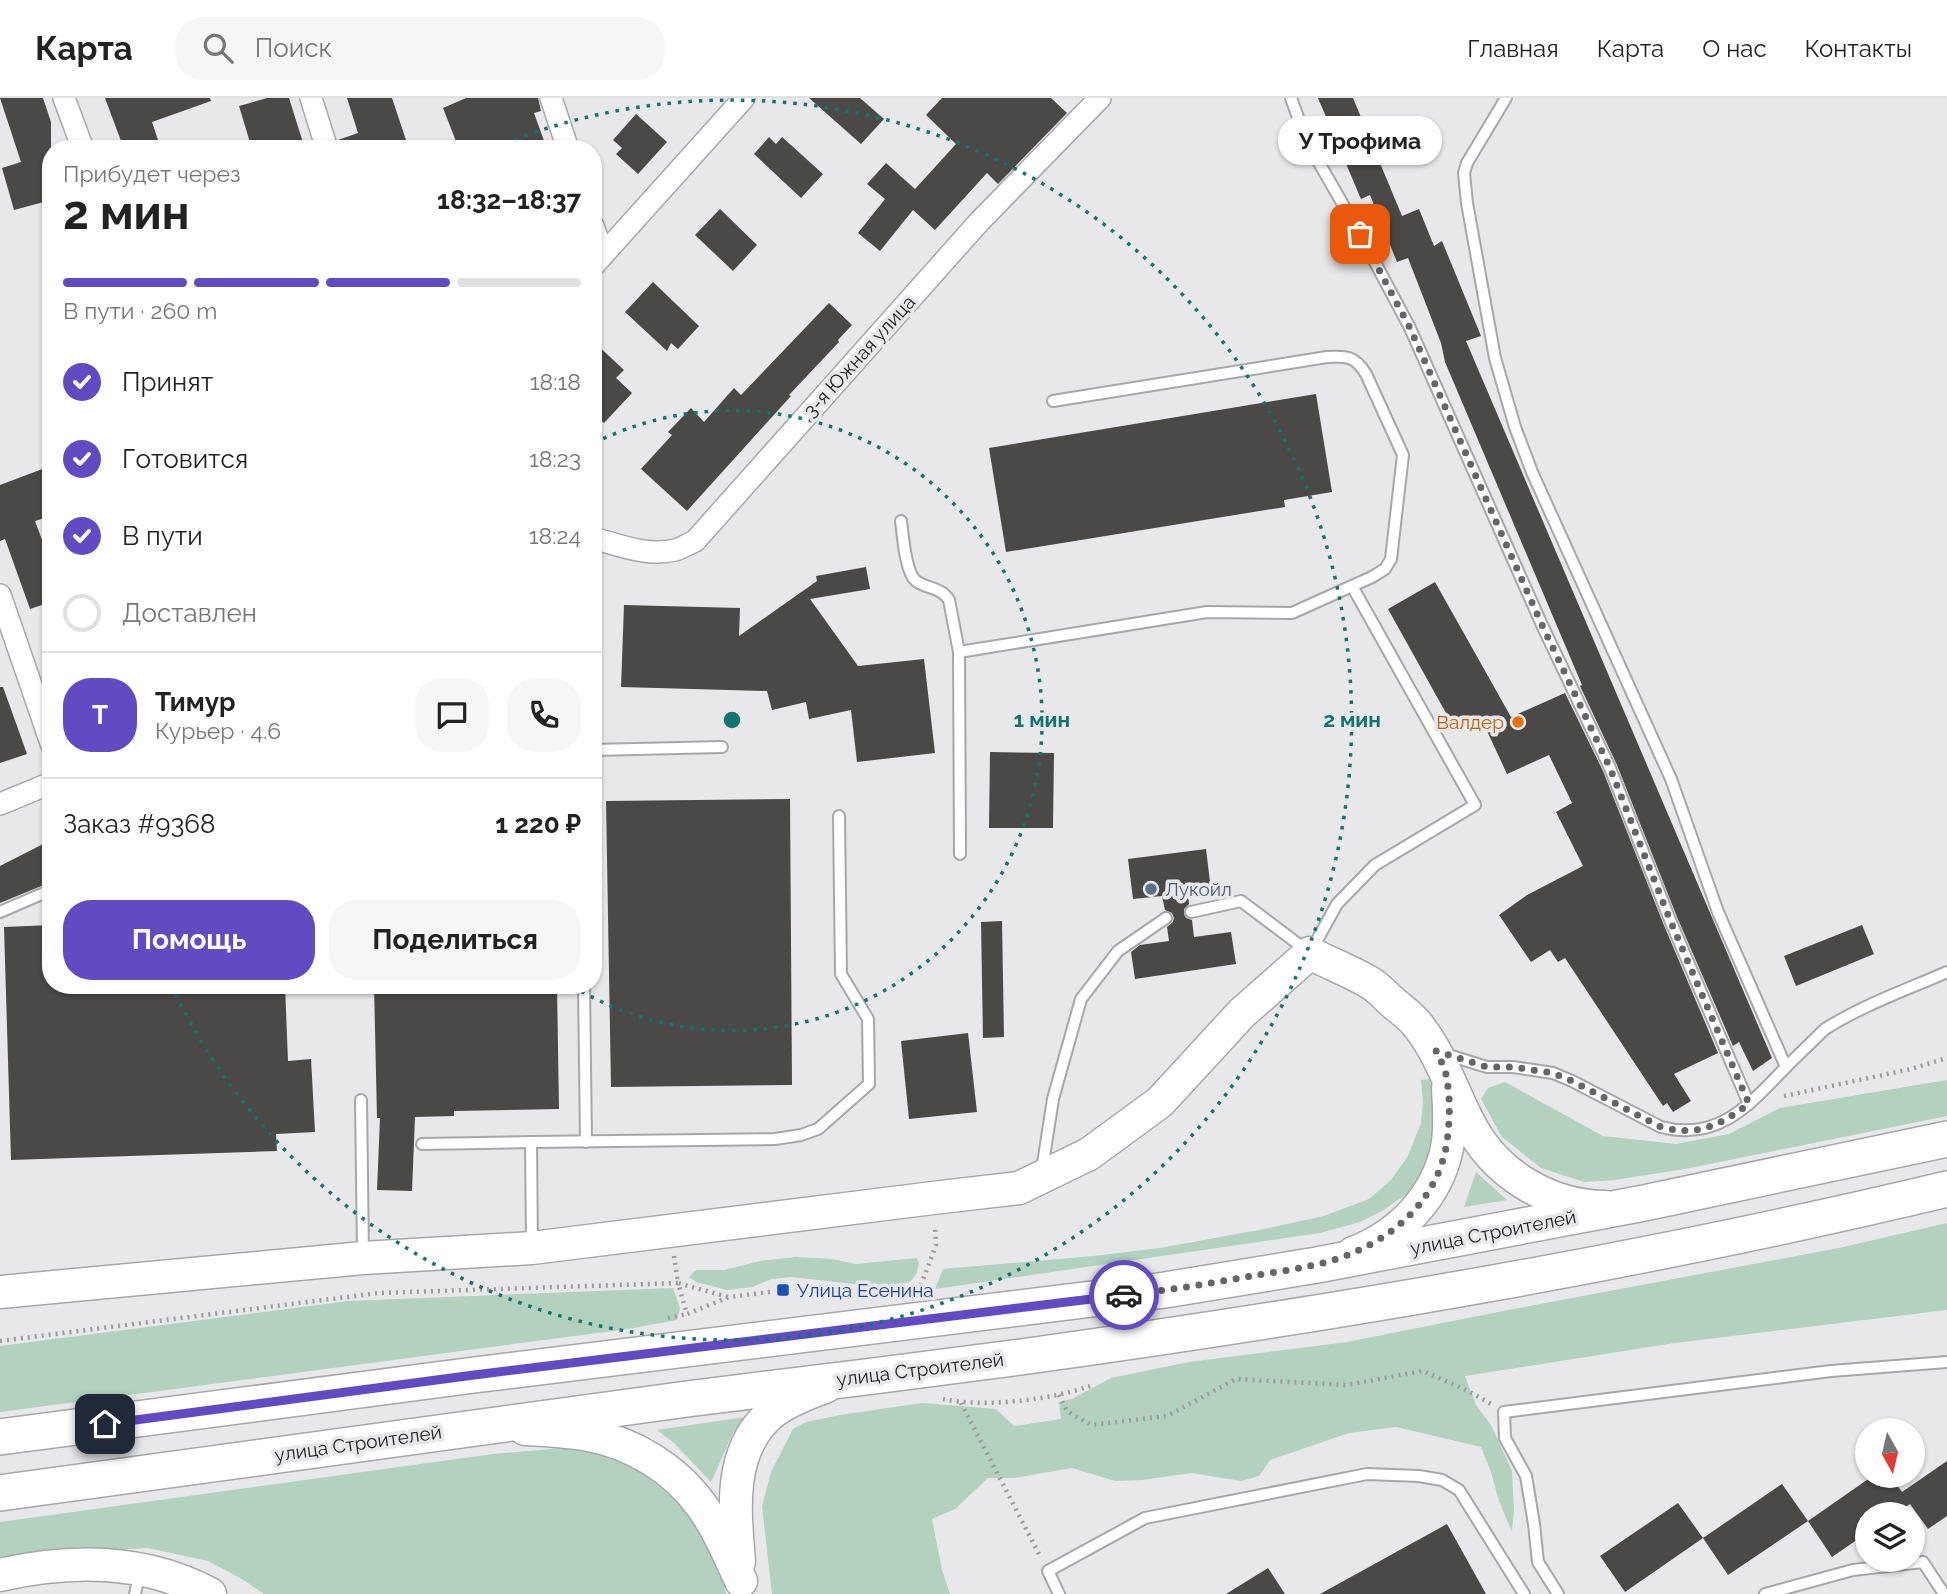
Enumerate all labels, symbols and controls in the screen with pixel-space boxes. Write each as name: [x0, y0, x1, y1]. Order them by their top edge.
search box: [175, 17, 665, 80]
text: Карта: [35, 29, 133, 68]
icon: search: [199, 29, 237, 67]
text: Поиск: [255, 33, 332, 63]
text: Главная: [1467, 34, 1559, 63]
text: Карта: [1597, 34, 1664, 63]
text: О нас: [1702, 34, 1767, 63]
text: Контакты: [1805, 34, 1912, 63]
callout: У Трофима: [1278, 115, 1442, 164]
text: У Трофима: [1299, 127, 1421, 154]
text: Прибудет через: [63, 160, 241, 187]
text: 18:32–18:37: [437, 185, 581, 215]
text: 2 мин: [63, 186, 190, 240]
pin: [1330, 204, 1390, 264]
icon: bag: [1341, 215, 1379, 253]
street label: 3-я Южная улица: [799, 291, 919, 421]
text: В пути · 260 m: [63, 297, 217, 324]
icon: check: [63, 363, 101, 401]
text: Принят: [122, 367, 213, 397]
text: 18:18: [530, 368, 581, 395]
icon: check: [63, 440, 101, 478]
text: Готовится: [122, 444, 248, 474]
text: 18:23: [529, 445, 581, 472]
icon: check: [63, 517, 101, 555]
text: В пути: [122, 521, 203, 551]
text: 18:24: [529, 522, 581, 549]
text: Доставлен: [122, 598, 257, 628]
button: chat: [415, 678, 489, 752]
button: phone: [507, 678, 581, 752]
text: Тимур: [155, 687, 235, 717]
text: Т: [92, 700, 108, 730]
text: 1 мин: [1014, 707, 1070, 732]
text: 2 мин: [1323, 707, 1381, 732]
centre of rings: [720, 708, 744, 732]
place label: Валдер: [1436, 711, 1504, 733]
marker: Валдер: [1510, 714, 1526, 730]
text: Курьер · 4.6: [155, 717, 281, 744]
text: Заказ #9368: [63, 809, 215, 839]
text: 1 220 ₽: [495, 809, 581, 839]
place label: Лукойл: [1165, 878, 1232, 900]
marker: Лукойл: [1143, 881, 1159, 897]
button: Помощь: [63, 900, 315, 980]
button: Поделиться: [329, 900, 581, 980]
street label: улица Строителей: [1408, 1205, 1578, 1259]
courier: [1089, 1260, 1159, 1330]
icon: car: [1105, 1276, 1143, 1314]
place label: Улица Есенина: [797, 1279, 934, 1301]
marker: Улица Есенина: [775, 1282, 791, 1298]
street label: улица Строителей: [835, 1348, 1005, 1390]
pin: [75, 1394, 135, 1454]
icon: home: [86, 1405, 124, 1443]
north arrow: [1855, 1418, 1925, 1488]
map controls: [1855, 1418, 1925, 1572]
street label: улица Строителей: [273, 1420, 443, 1466]
button: layers: [1855, 1502, 1925, 1572]

